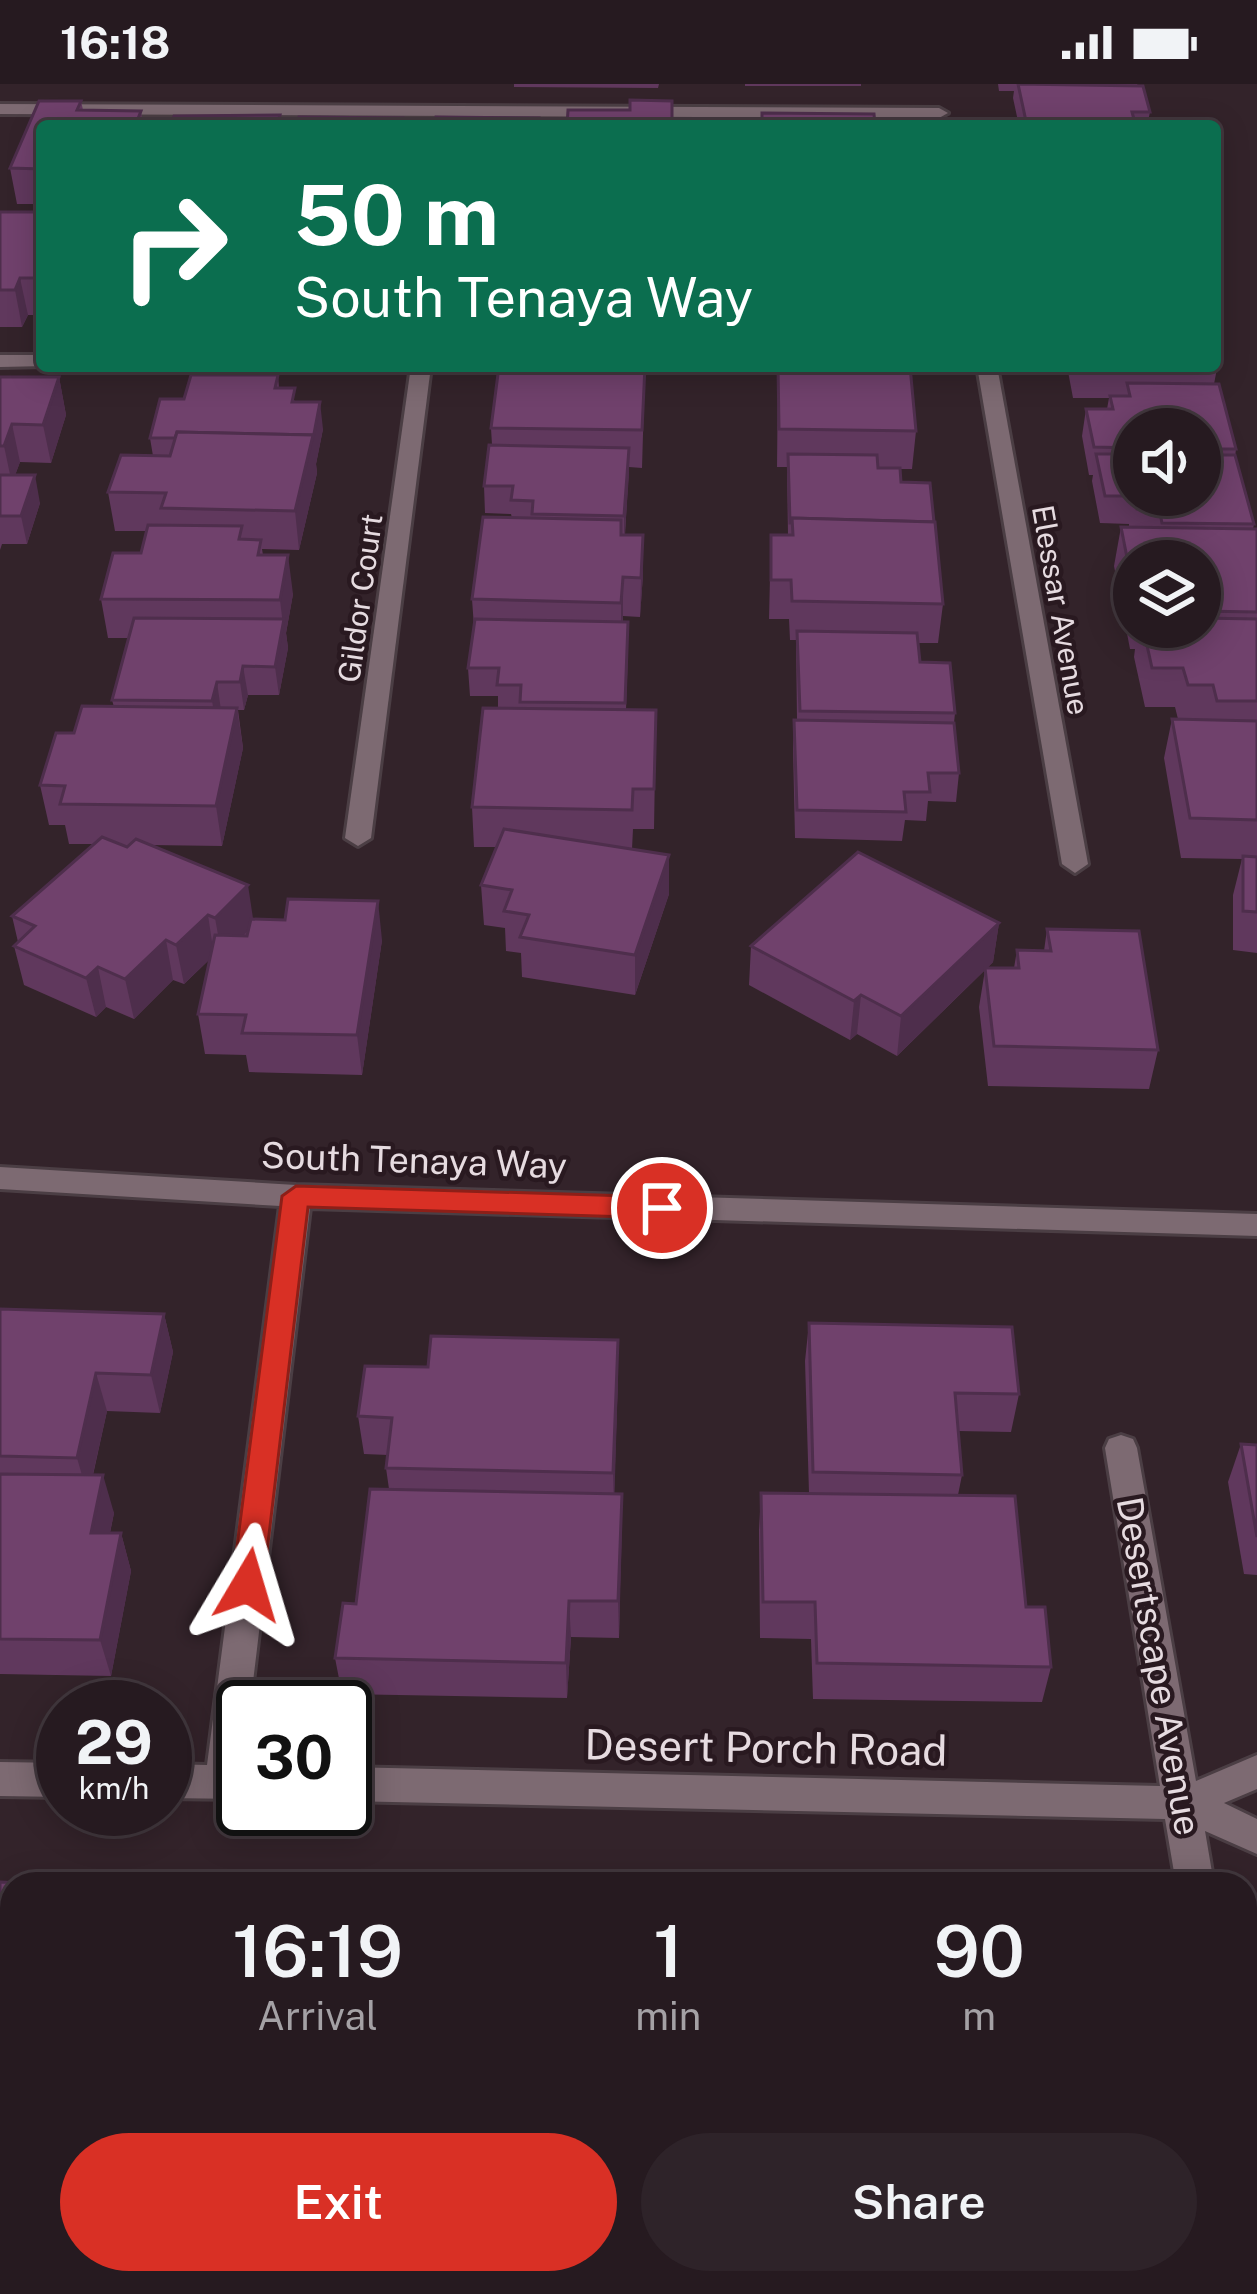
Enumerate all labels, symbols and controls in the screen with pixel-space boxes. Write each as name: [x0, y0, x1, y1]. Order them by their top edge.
text: 16:18: [60, 16, 171, 69]
text: 50 m: [294, 165, 499, 264]
icon: right: [96, 168, 252, 324]
text: South Tenaya Way: [294, 266, 753, 329]
map controls: [1113, 408, 1221, 648]
button: sound: [1113, 408, 1221, 516]
street label: Elessar Avenue: [1025, 502, 1097, 718]
street label: Gildor Court: [330, 511, 390, 685]
button: layers: [1113, 540, 1221, 648]
street label: South Tenaya Way: [260, 1134, 568, 1186]
pin: [611, 1157, 713, 1259]
icon: arrive: [629, 1175, 695, 1241]
street label: Desertscape Avenue: [1109, 1494, 1209, 1838]
position arrow: [185, 1522, 311, 1648]
speed limit sign: 30: [216, 1680, 372, 1836]
text: 29: [75, 1707, 153, 1778]
street label: Desert Porch Road: [584, 1719, 948, 1775]
text: km/h: [79, 1770, 149, 1806]
text: 16:19: [232, 1909, 403, 1993]
text: 1: [653, 1909, 683, 1993]
text: 90: [934, 1909, 1025, 1993]
text: Arrival: [257, 1993, 378, 2039]
text: min: [635, 1993, 701, 2039]
text: m: [962, 1993, 996, 2039]
button: Exit: [60, 2133, 617, 2271]
button: Share: [641, 2133, 1197, 2271]

